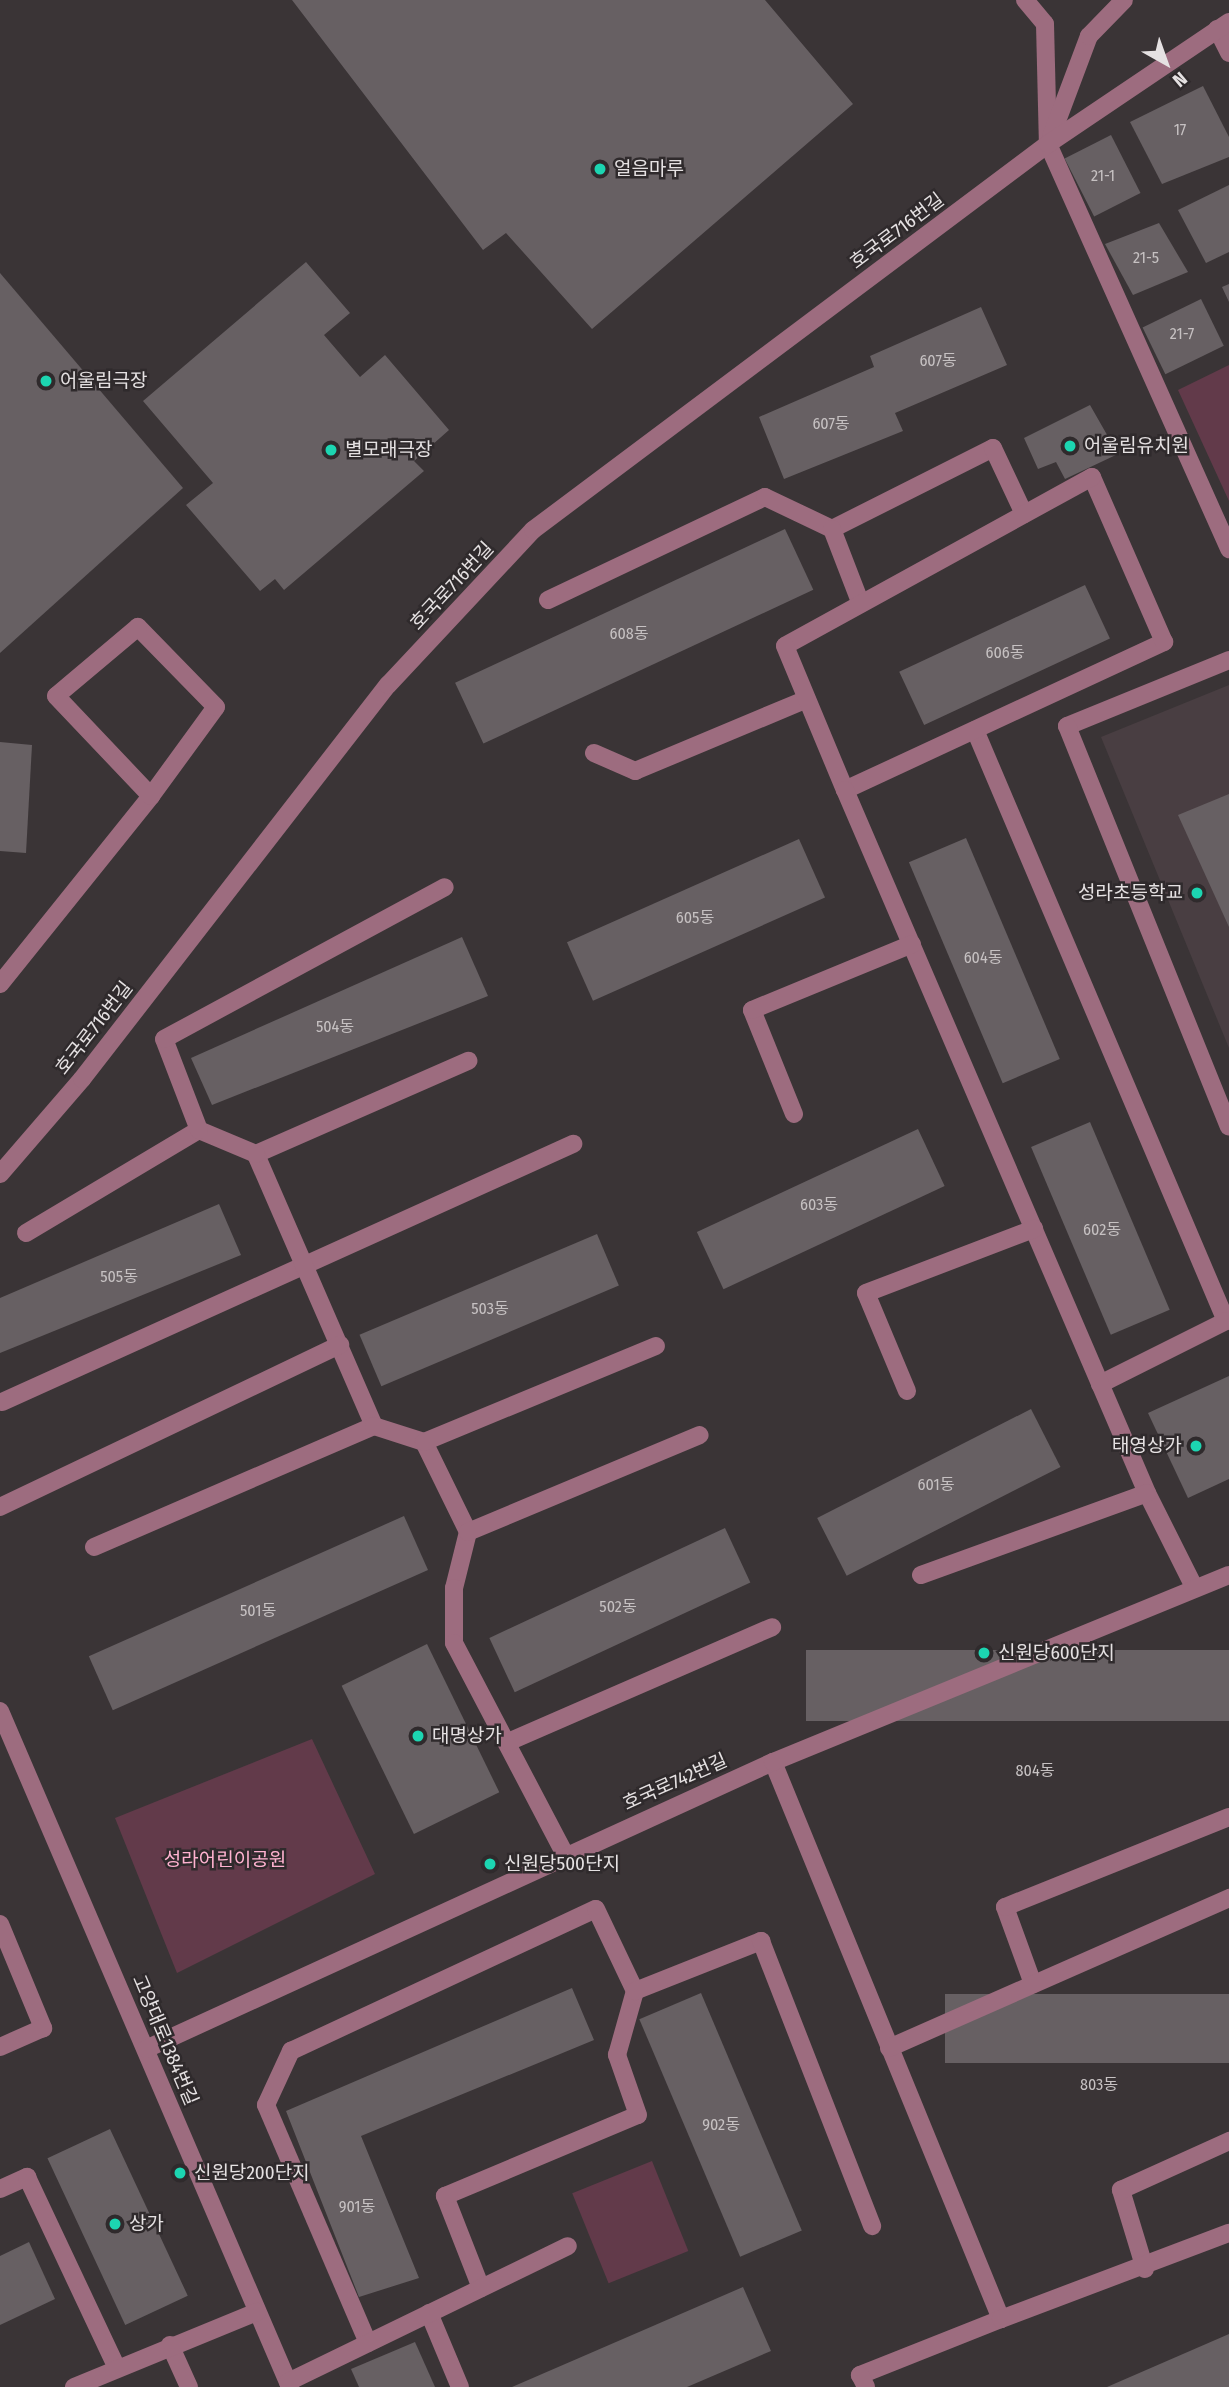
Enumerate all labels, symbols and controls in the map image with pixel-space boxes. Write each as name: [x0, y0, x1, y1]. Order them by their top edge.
north arrow: [1131, 28, 1201, 98]
text: N: [1168, 67, 1192, 92]
house number: 17: [1174, 120, 1186, 140]
place label: 얼음마루: [614, 158, 684, 180]
marker: 얼음마루: [592, 161, 608, 177]
house number: 21-1: [1091, 166, 1115, 186]
street label: 호국로716번길: [846, 188, 948, 274]
house number: 21-5: [1133, 248, 1159, 268]
house number: 21-7: [1170, 324, 1194, 344]
house number: 607동: [919, 351, 957, 371]
place label: 어울림극장: [60, 370, 147, 392]
marker: 어울림극장: [38, 373, 54, 389]
house number: 607동: [812, 414, 850, 434]
place label: 어울림유치원: [1084, 435, 1189, 457]
marker: 어울림유치원: [1062, 438, 1078, 454]
place label: 별모래극장: [345, 439, 432, 461]
marker: 별모래극장: [323, 442, 339, 458]
street label: 호국로716번길: [406, 537, 498, 635]
house number: 608동: [610, 624, 648, 644]
house number: 606동: [986, 643, 1024, 663]
place label: 성라초등학교: [1078, 882, 1183, 904]
marker: 성라초등학교: [1189, 885, 1205, 901]
house number: 605동: [676, 908, 714, 928]
house number: 604동: [964, 948, 1002, 968]
street label: 호국로716번길: [51, 977, 137, 1079]
house number: 504동: [316, 1017, 354, 1037]
house number: 603동: [800, 1195, 838, 1215]
house number: 602동: [1083, 1220, 1121, 1240]
house number: 505동: [100, 1267, 138, 1287]
house number: 503동: [471, 1299, 509, 1319]
place label: 태영상가: [1112, 1435, 1182, 1457]
marker: 태영상가: [1188, 1438, 1204, 1454]
house number: 601동: [918, 1475, 954, 1495]
house number: 502동: [599, 1597, 637, 1617]
house number: 501동: [240, 1601, 276, 1621]
place label: 신원당600단지: [998, 1642, 1115, 1664]
marker: 신원당600단지: [976, 1645, 992, 1661]
place label: 대명상가: [432, 1725, 502, 1747]
marker: 대명상가: [410, 1728, 426, 1744]
street label: 호국로742번길: [619, 1749, 731, 1815]
house number: 804동: [1016, 1761, 1054, 1781]
park label: 성라어린이공원: [164, 1849, 286, 1871]
place label: 신원당500단지: [504, 1853, 620, 1875]
marker: 신원당500단지: [482, 1856, 498, 1872]
street label: 고양대로1384번길: [127, 1971, 203, 2109]
house number: 803동: [1080, 2075, 1118, 2095]
house number: 902동: [702, 2115, 740, 2135]
place label: 신원당200단지: [194, 2162, 310, 2184]
marker: 신원당200단지: [172, 2165, 188, 2181]
house number: 901동: [339, 2197, 375, 2217]
place label: 상가: [129, 2213, 164, 2235]
marker: 상가: [107, 2216, 123, 2232]

